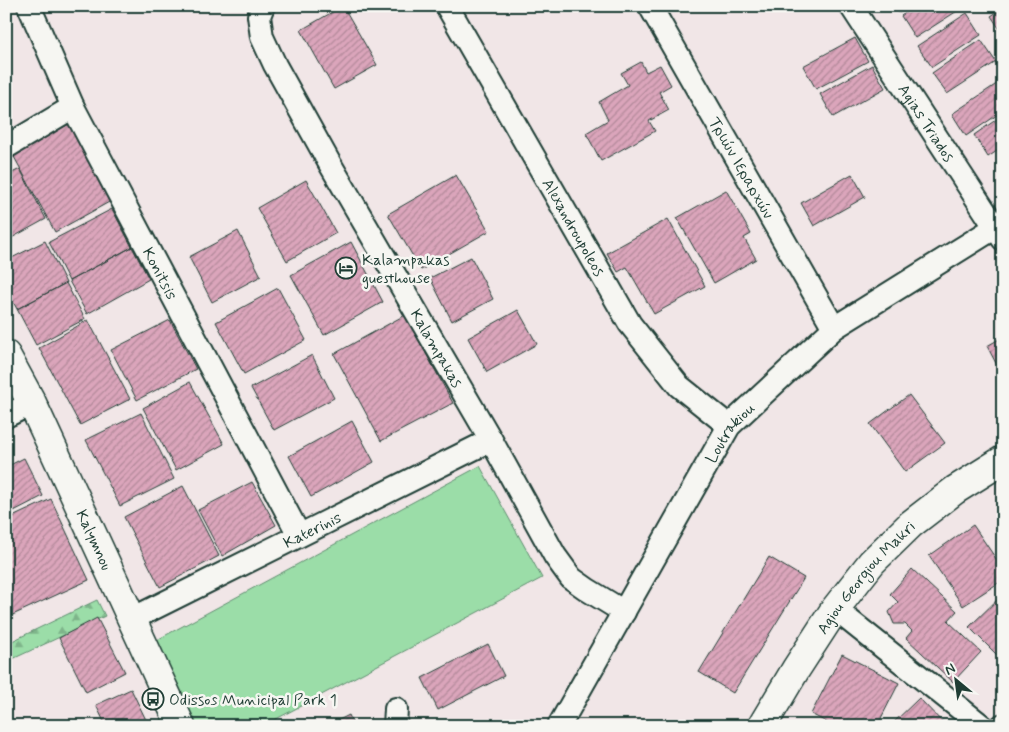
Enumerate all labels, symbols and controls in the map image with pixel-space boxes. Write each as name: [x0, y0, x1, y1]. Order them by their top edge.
street label: Agias Triados: [893, 80, 959, 166]
street label: Τριών Ιεραρχών: [704, 114, 778, 223]
street label: Alexandroupoleos: [537, 175, 609, 280]
street label: Konitsis: [137, 244, 182, 304]
place label: Kalampakas guesthouse: [362, 250, 450, 289]
hotel icon: Kalampakas guesthouse: [334, 256, 358, 280]
street label: Kalampakas: [405, 306, 467, 392]
street label: Loutrakiou: [701, 398, 760, 467]
street label: Kalymnou: [71, 507, 117, 574]
street label: Katerinis: [280, 507, 345, 554]
street label: Agiou Georgiou Makri: [812, 517, 920, 639]
north arrow: [932, 654, 982, 704]
text: N: [942, 659, 959, 680]
bus stop icon: Odissos Municipal Park 1: [141, 687, 165, 711]
place label: Odissos Municipal Park 1: [169, 690, 337, 711]

